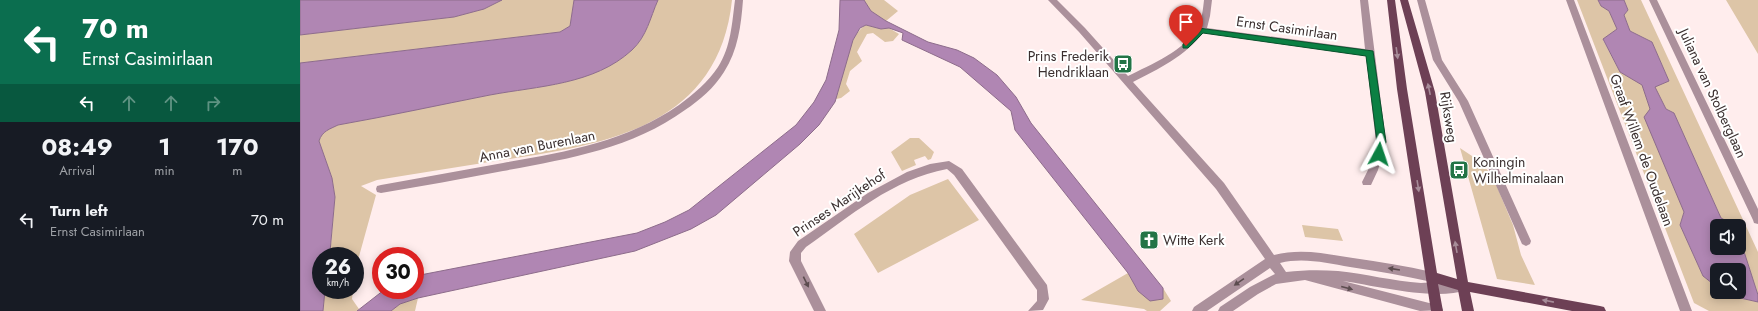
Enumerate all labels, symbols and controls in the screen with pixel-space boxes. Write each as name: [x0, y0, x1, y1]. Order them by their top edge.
pin: [1169, 5, 1203, 46]
text: 70 m: [82, 8, 149, 49]
icon: arrive: [1175, 11, 1197, 33]
street label: Ernst Casimirlaan: [1235, 11, 1339, 45]
icon: left: [16, 16, 68, 68]
street label: Juliana van Stolberglaan: [1673, 23, 1752, 161]
text: Ernst Casimirlaan: [82, 46, 213, 72]
place label: Prins Frederik Hendriklaan: [1028, 46, 1110, 82]
one-way arrow: [1394, 47, 1400, 59]
bus stop icon: Prins Frederik Hendriklaan: [1112, 53, 1134, 75]
street label: Graaf Willem de Oudelaan: [1605, 71, 1679, 229]
one-way arrow: [1426, 83, 1432, 95]
street label: Rijksweg: [1435, 90, 1463, 144]
icon: left: [76, 92, 98, 114]
icon: ahead: [118, 92, 140, 114]
icon: ahead: [160, 92, 182, 114]
icon: right: [202, 92, 224, 114]
street label: Anna van Burenlaan: [477, 125, 597, 167]
text: 08:49: [41, 129, 113, 164]
text: 1: [158, 129, 171, 164]
text: 170: [216, 129, 259, 164]
position arrow: [1358, 133, 1400, 175]
place label: Koningin Wilhelminalaan: [1473, 152, 1564, 188]
bus stop icon: Koningin Wilhelminalaan: [1448, 159, 1470, 181]
text: Arrival: [59, 161, 95, 180]
text: min: [154, 161, 175, 180]
text: m: [232, 161, 242, 180]
street label: Prinses Marijkehof: [789, 164, 890, 242]
one-way arrow: [1415, 180, 1421, 192]
text: Turn left: [50, 200, 108, 222]
icon: left: [16, 209, 38, 231]
text: 70 m: [251, 209, 284, 231]
map controls: [1710, 219, 1746, 299]
button: sound: [1710, 219, 1746, 255]
text: Ernst Casimirlaan: [50, 222, 145, 241]
church icon: Witte Kerk: [1138, 229, 1160, 251]
place label: Witte Kerk: [1163, 230, 1225, 250]
one-way arrow: [1453, 241, 1459, 253]
speed limit sign: 30: [372, 247, 424, 299]
text: 26: [325, 253, 351, 282]
button: search: [1710, 263, 1746, 299]
one-way arrow: [1388, 266, 1400, 272]
text: km/h: [327, 275, 349, 290]
one-way arrow: [803, 276, 809, 288]
one-way arrow: [1233, 278, 1244, 286]
one-way arrow: [1341, 285, 1353, 291]
one-way arrow: [1542, 298, 1554, 304]

